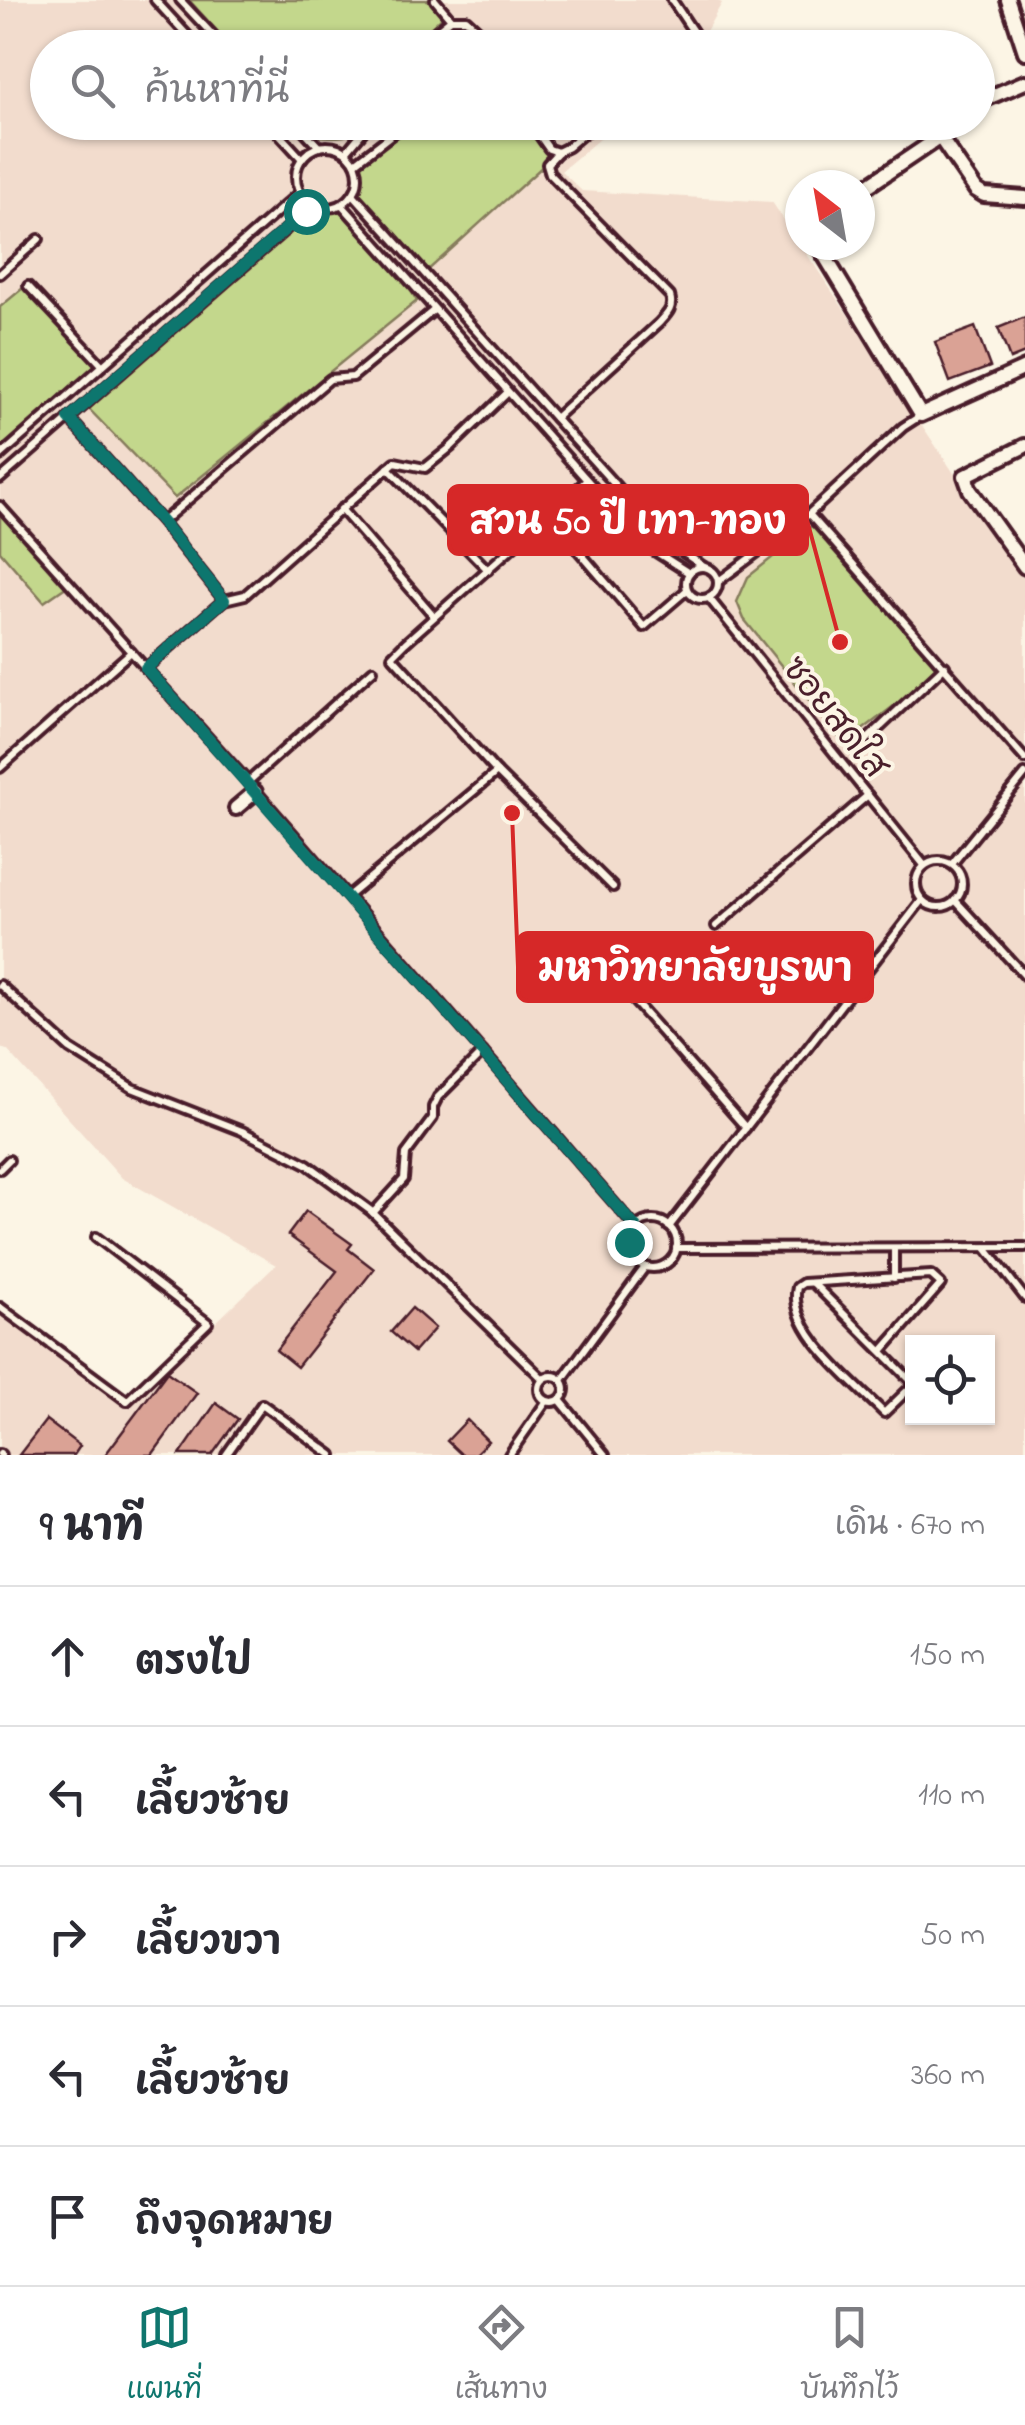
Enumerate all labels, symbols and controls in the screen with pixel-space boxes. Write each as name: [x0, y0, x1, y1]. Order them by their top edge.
search box: [30, 30, 995, 140]
icon: search: [65, 58, 120, 113]
text: ค้นหาที่นี่: [145, 65, 289, 121]
north arrow: [785, 170, 875, 260]
route start: [284, 189, 330, 235]
callout: สวน 50 ปี เทา-ทอง: [449, 486, 807, 554]
text: สวน 50 ปี เทา-ทอง: [469, 496, 787, 552]
street label: ซอยสดใส: [768, 645, 902, 792]
callout: มหาวิทยาลัยบูรพา: [518, 933, 872, 1001]
text: มหาวิทยาลัยบูรพา: [538, 943, 852, 999]
route end: [607, 1220, 653, 1266]
map controls: [905, 1335, 995, 1425]
button: locate: [905, 1335, 995, 1425]
text: 9 นาที: [40, 1498, 144, 1559]
text: เดิน · 670 m: [835, 1503, 985, 1550]
icon: ahead: [40, 1629, 95, 1684]
text: 150 m: [910, 1633, 985, 1680]
text: ตรงไป: [135, 1636, 252, 1692]
icon: left: [40, 1769, 95, 1824]
text: 110 m: [918, 1773, 985, 1820]
text: เลี้ยวซ้าย: [135, 1776, 290, 1832]
icon: right: [40, 1909, 95, 1964]
text: 50 m: [920, 1913, 985, 1960]
text: เลี้ยวขวา: [135, 1916, 281, 1972]
icon: left: [40, 2049, 95, 2104]
text: 360 m: [911, 2053, 985, 2100]
text: เลี้ยวซ้าย: [135, 2056, 290, 2112]
icon: arrive: [40, 2189, 95, 2244]
text: ถึงจุดหมาย: [135, 2196, 333, 2252]
tab: แผนที่: [126, 2300, 202, 2412]
tab: เส้นทาง: [455, 2300, 547, 2412]
tab: บันทึกไว้: [800, 2300, 899, 2412]

